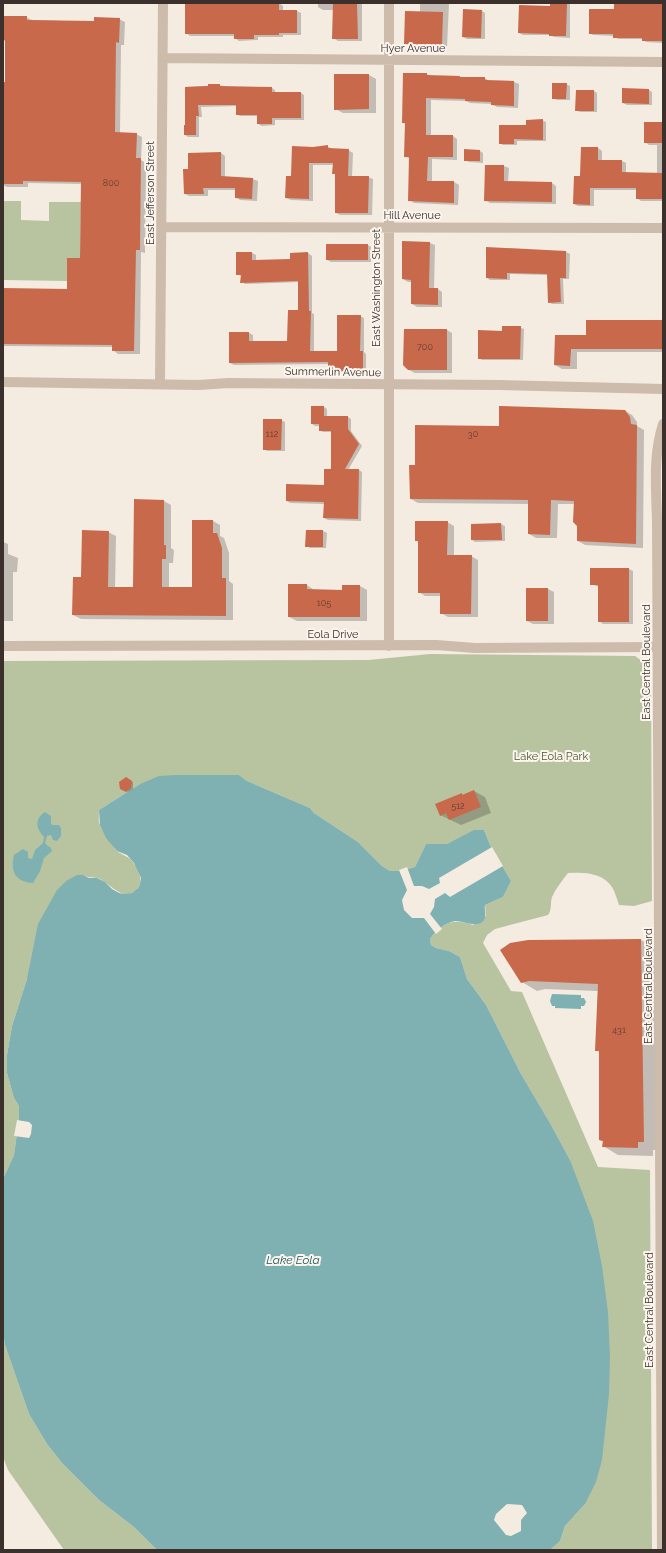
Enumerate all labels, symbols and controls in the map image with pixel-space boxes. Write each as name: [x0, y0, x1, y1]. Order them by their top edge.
street label: Hyer Avenue: [381, 42, 446, 55]
street label: East Jefferson Street: [144, 141, 157, 245]
house number: 800: [103, 178, 120, 188]
street label: Hill Avenue: [383, 209, 441, 222]
street label: East Washington Street: [370, 229, 383, 347]
house number: 700: [417, 342, 433, 352]
street label: Summerlin Avenue: [285, 365, 382, 379]
house number: 112: [266, 429, 279, 439]
house number: 30: [468, 429, 479, 439]
house number: 105: [317, 598, 331, 608]
street label: East Central Boulevard: [640, 604, 653, 720]
street label: Eola Drive: [307, 628, 359, 641]
park label: Lake Eola Park: [514, 750, 588, 763]
house number: 512: [451, 801, 465, 811]
street label: East Central Boulevard: [642, 928, 655, 1044]
house number: 431: [612, 1025, 626, 1035]
street label: East Central Boulevard: [643, 1252, 656, 1368]
water label: Lake Eola: [266, 1253, 320, 1267]

